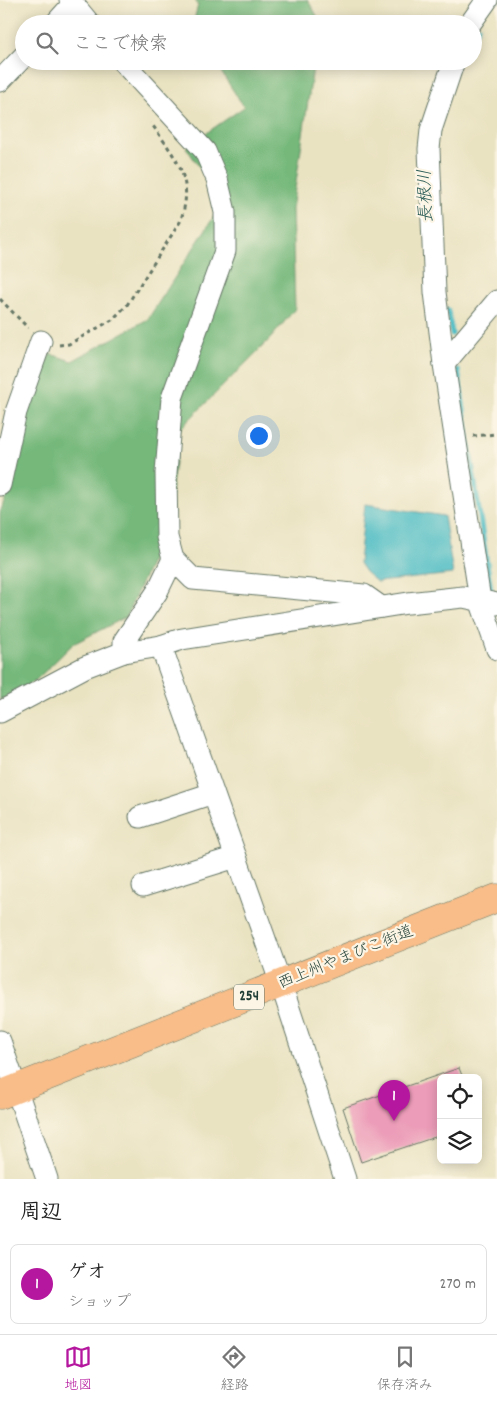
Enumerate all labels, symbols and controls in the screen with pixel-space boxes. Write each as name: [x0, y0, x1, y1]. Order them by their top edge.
search box: [15, 15, 482, 70]
icon: search: [33, 29, 61, 57]
text: ここで検索: [73, 32, 168, 59]
water label: 長根川: [414, 169, 440, 223]
your location: [246, 423, 272, 449]
street label: 西上州やまびこ街道: [275, 920, 417, 996]
road number: 254: [234, 984, 264, 1010]
map controls: [437, 1074, 482, 1164]
button: locate: [437, 1074, 482, 1119]
pin: 1: [378, 1080, 410, 1121]
button: layers: [437, 1119, 482, 1164]
text: 周辺: [20, 1199, 62, 1229]
text: ゲオ: [68, 1260, 106, 1287]
text: 1: [35, 1273, 39, 1296]
text: 270 m: [440, 1273, 476, 1296]
text: ショップ: [68, 1291, 131, 1314]
tab: 地図: [64, 1343, 92, 1396]
tab: 経路: [220, 1343, 248, 1396]
tab: 保存済み: [377, 1343, 433, 1396]

